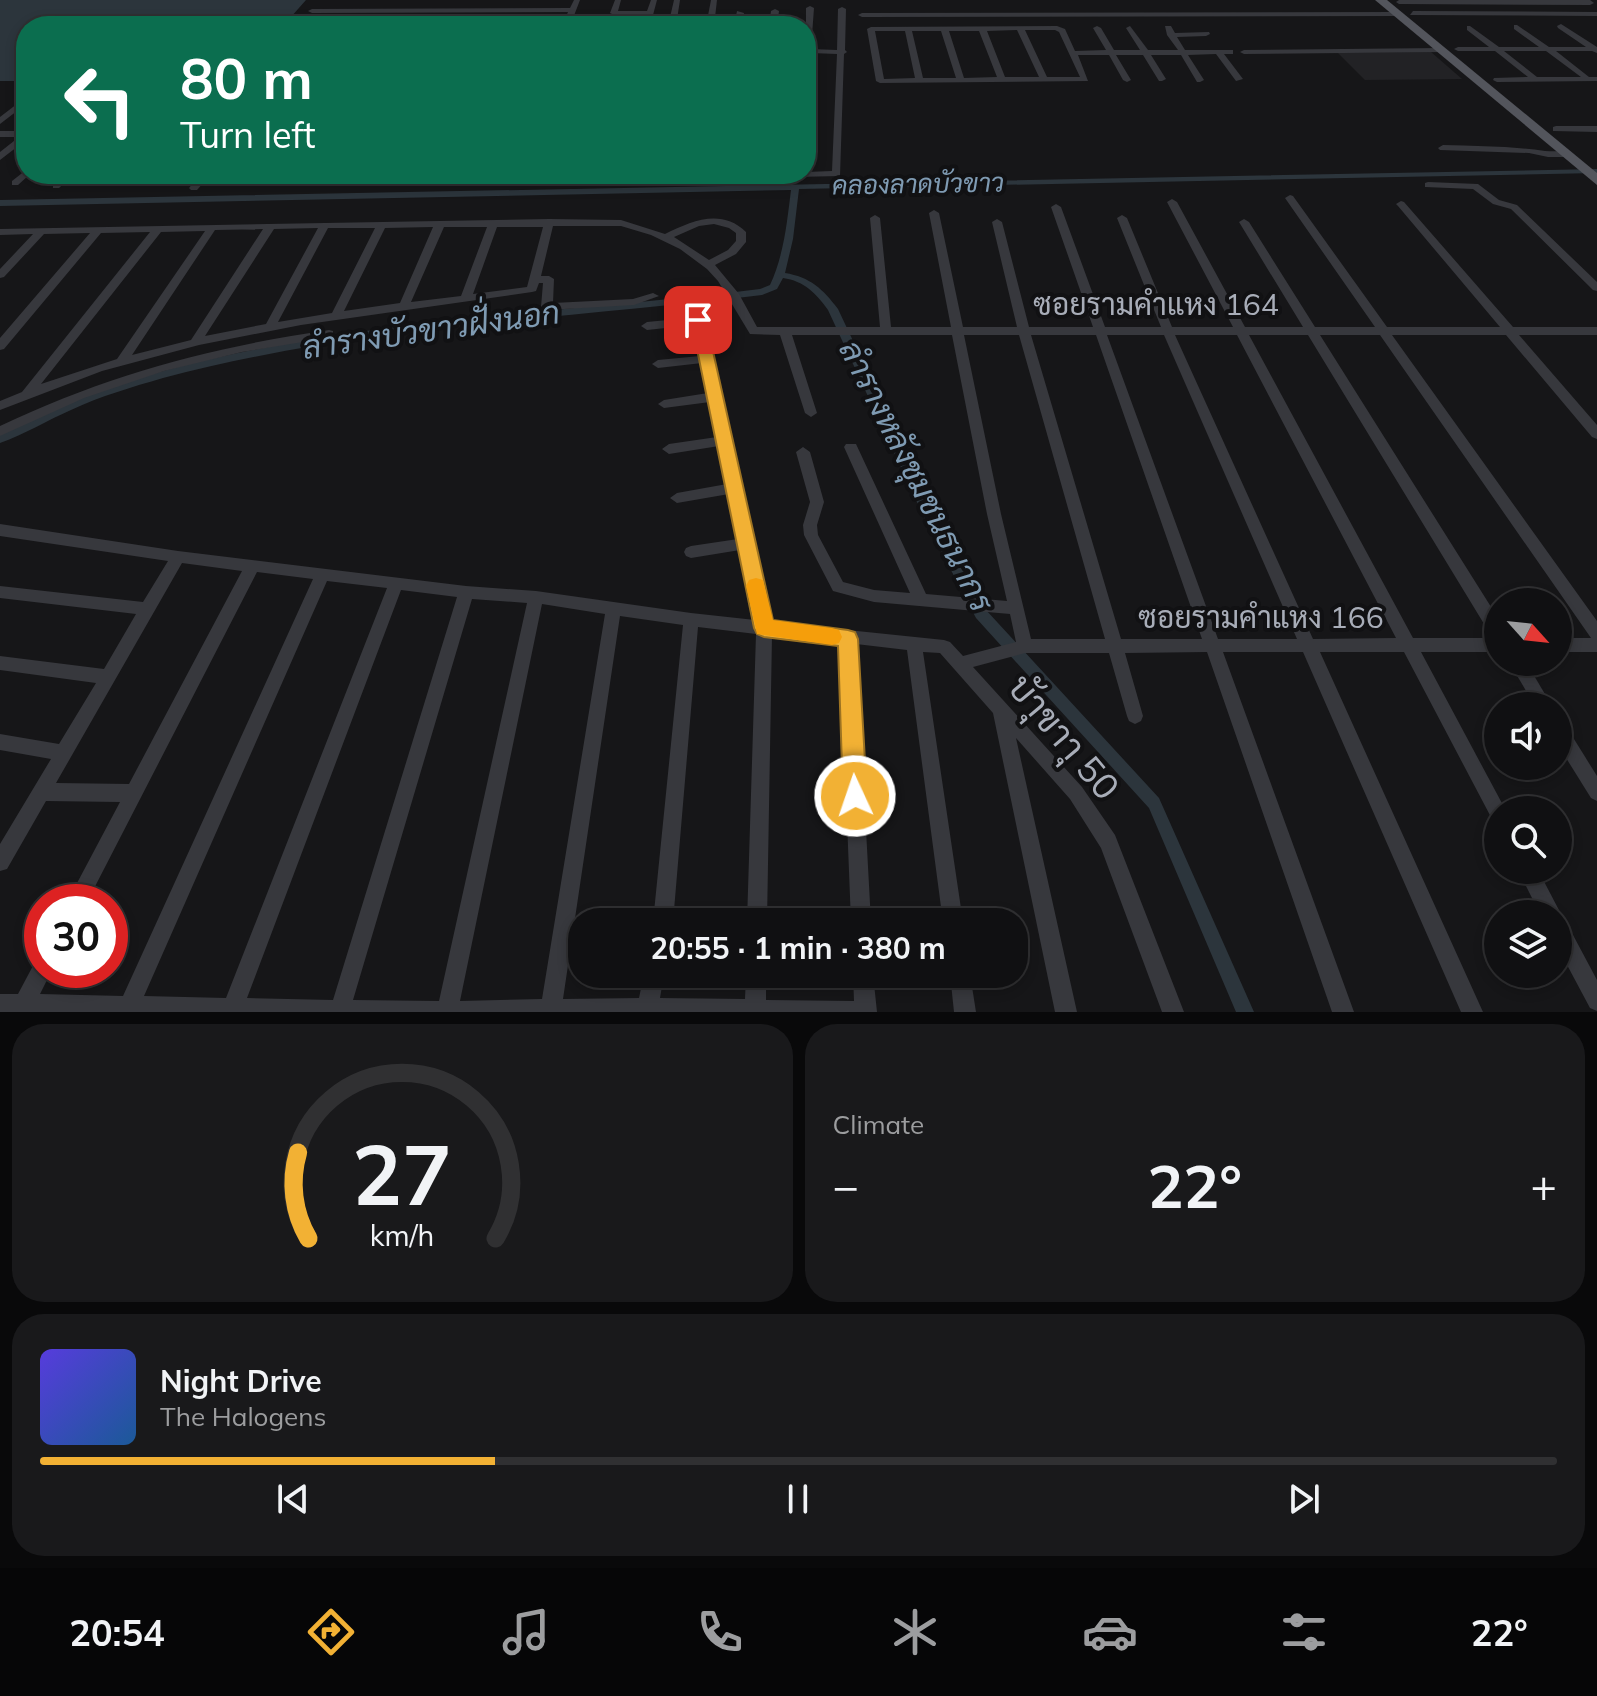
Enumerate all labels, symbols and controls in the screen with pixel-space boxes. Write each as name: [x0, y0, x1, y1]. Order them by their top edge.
text: 80 m: [180, 43, 313, 113]
icon: left: [48, 48, 152, 152]
text: Turn left: [180, 112, 316, 157]
water label: คลองลาดบัวขาว: [832, 165, 1004, 202]
water label: ลำรางบัวขาวฝั่งนอก: [299, 285, 562, 367]
street label: ซอยรามคำแหง 164: [1033, 285, 1279, 323]
pin: [664, 286, 732, 354]
icon: arrive: [676, 298, 720, 342]
water label: ลำรางหลังชุมชนธนากร: [829, 333, 1003, 621]
north arrow: [1484, 588, 1572, 676]
map controls: [1484, 588, 1572, 988]
street label: ซอยรามคำแหง 166: [1138, 598, 1384, 636]
street label: บัาุขาาุ 50: [997, 665, 1130, 810]
button: sound: [1484, 692, 1572, 780]
position arrow: [813, 754, 897, 838]
button: search: [1484, 796, 1572, 884]
speed limit sign: 30: [24, 884, 128, 988]
button: layers: [1484, 900, 1572, 988]
text: 20:55 · 1 min · 380 m: [650, 929, 946, 967]
text: Climate: [833, 1108, 924, 1141]
text: 27: [352, 1121, 452, 1226]
text: 22°: [1147, 1148, 1242, 1223]
text: −: [833, 1158, 859, 1213]
text: +: [1531, 1158, 1557, 1213]
text: km/h: [370, 1217, 435, 1253]
text: Night Drive: [160, 1362, 322, 1400]
text: The Halogens: [160, 1400, 326, 1433]
icon: previous: [271, 1477, 315, 1521]
icon: pause: [776, 1477, 820, 1521]
icon: next: [1282, 1477, 1326, 1521]
icon: directions: [303, 1604, 359, 1660]
icon: music: [498, 1604, 554, 1660]
icon: phone: [692, 1604, 748, 1660]
icon: climate: [887, 1604, 943, 1660]
icon: car: [1082, 1604, 1138, 1660]
icon: filters: [1276, 1604, 1332, 1660]
text: 20:54: [69, 1610, 165, 1655]
text: 22°: [1471, 1610, 1528, 1655]

